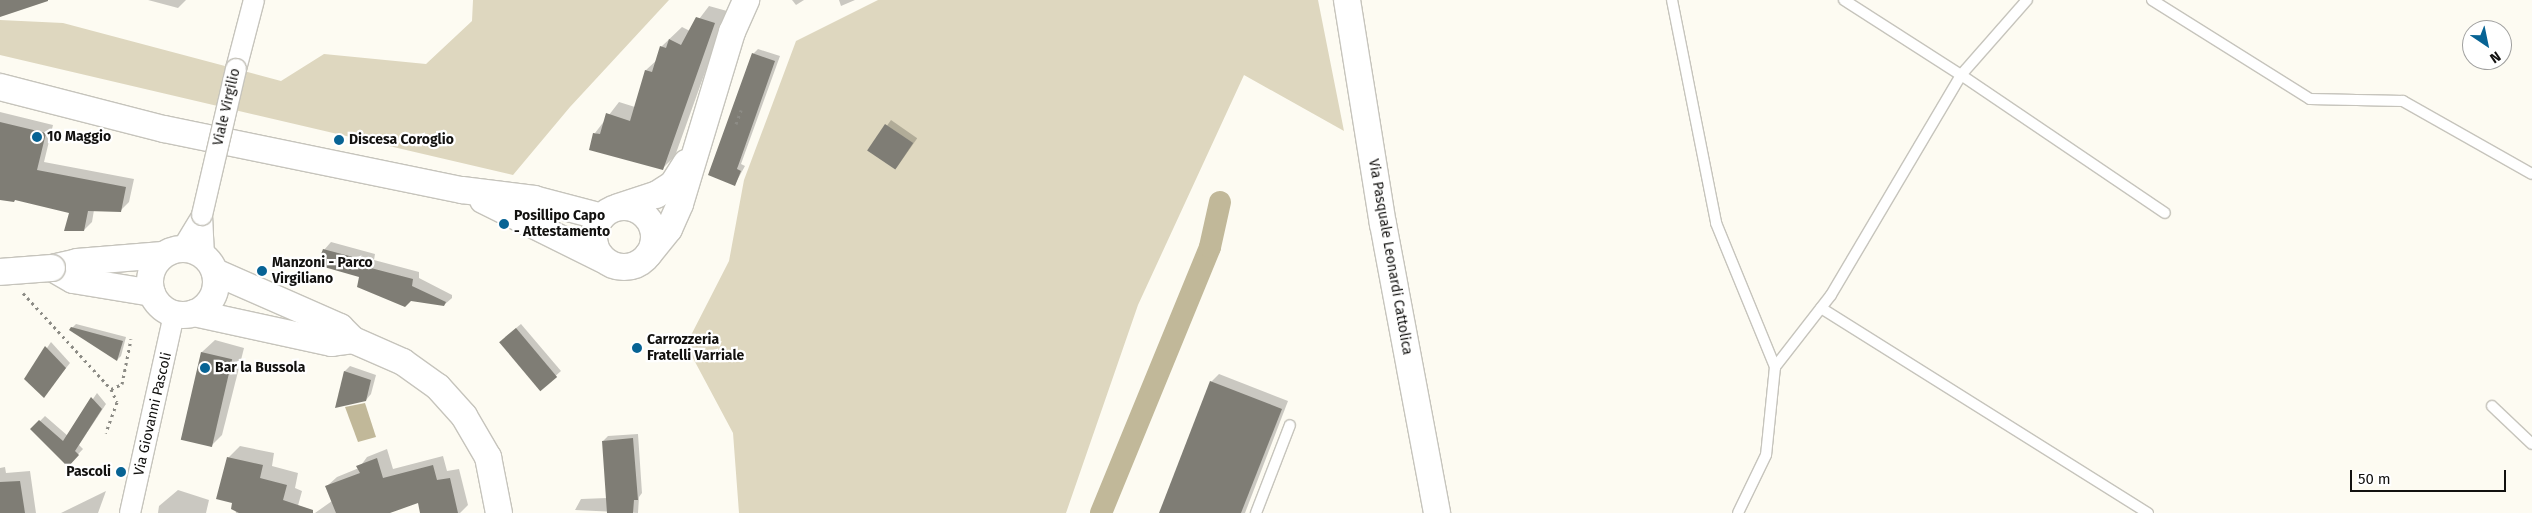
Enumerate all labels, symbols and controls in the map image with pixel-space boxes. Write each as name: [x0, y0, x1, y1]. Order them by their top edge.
north arrow: [2462, 20, 2512, 70]
text: N: [2487, 47, 2504, 67]
street label: Viale Virgilio: [210, 67, 244, 147]
place label: 10 Maggio: [47, 129, 111, 145]
marker: 10 Maggio: [31, 131, 43, 143]
place label: Discesa Coroglio: [349, 132, 454, 148]
marker: Discesa Coroglio: [333, 134, 345, 146]
street label: Via Pasquale Leonardi Cattolica: [1364, 158, 1416, 356]
place label: Posillipo Capo - Attestamento: [514, 208, 610, 240]
marker: Posillipo Capo - Attestamento: [498, 218, 510, 230]
place label: Manzoni - Parco Virgiliano: [272, 255, 373, 288]
marker: Manzoni - Parco Virgiliano: [256, 265, 268, 277]
place label: Carrozzeria Fratelli Varriale: [647, 332, 744, 364]
marker: Carrozzeria Fratelli Varriale: [631, 342, 643, 354]
street label: Via Giovanni Pascoli: [131, 351, 175, 477]
place label: Bar la Bussola: [215, 360, 305, 376]
marker: Bar la Bussola: [199, 362, 211, 374]
scale bar: [2352, 460, 2508, 492]
place label: Pascoli: [66, 464, 111, 480]
marker: Pascoli: [115, 466, 127, 478]
text: 50 m: [2358, 470, 2391, 488]

